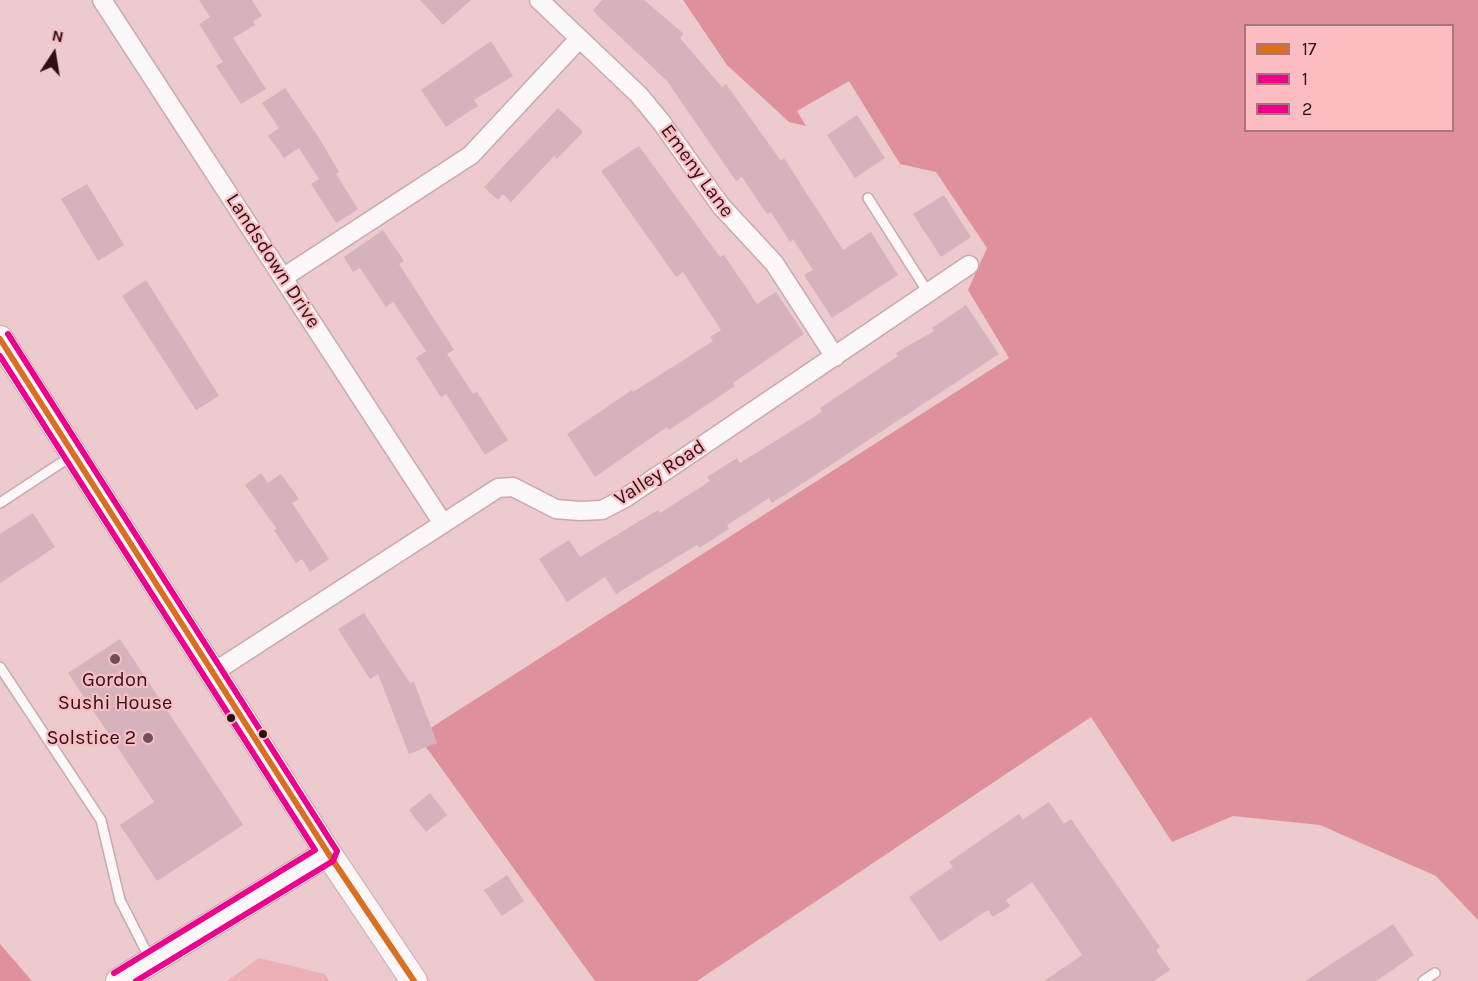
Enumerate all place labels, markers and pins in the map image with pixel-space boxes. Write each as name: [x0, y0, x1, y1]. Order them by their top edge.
marker: Gordon Sushi House: [108, 652, 122, 666]
place label: Gordon Sushi House: [58, 668, 172, 715]
unlabelled marker: [225, 712, 237, 724]
place label: Solstice 2: [46, 726, 136, 750]
unlabelled marker: [257, 728, 269, 740]
marker: Solstice 2: [141, 731, 155, 745]

